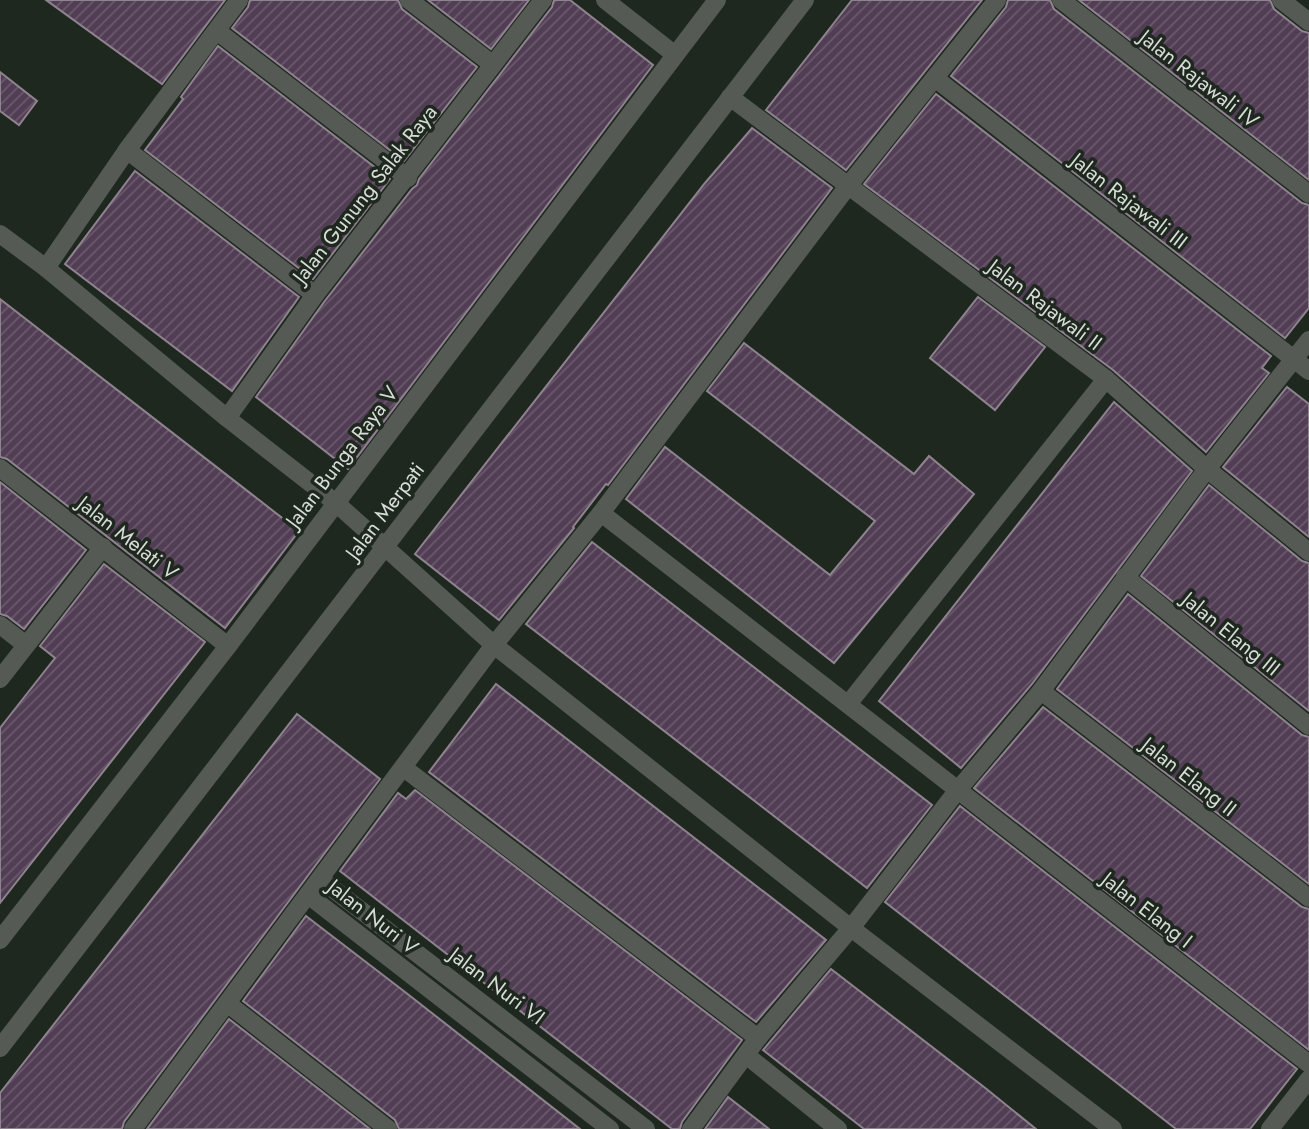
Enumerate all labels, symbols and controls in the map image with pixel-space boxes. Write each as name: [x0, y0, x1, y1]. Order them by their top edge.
street label: Jalan Rajawali IV: [1130, 21, 1265, 135]
street label: Jalan Gunung Salak Raya: [284, 98, 444, 292]
street label: Jalan Rajawali III: [1062, 144, 1194, 256]
street label: Jalan Rajawali II: [979, 250, 1108, 358]
street label: Jalan Bunga Raya V: [277, 380, 405, 537]
street label: Jalan Merpati: [337, 456, 432, 568]
street label: Jalan Melati V: [69, 487, 185, 587]
street label: Jalan Elang III: [1173, 583, 1287, 683]
street label: Jalan Elang II: [1133, 728, 1243, 824]
street label: Jalan Elang I: [1093, 863, 1199, 955]
street label: Jalan Nuri V: [319, 870, 425, 962]
street label: Jalan Nuri VI: [441, 938, 551, 1032]

